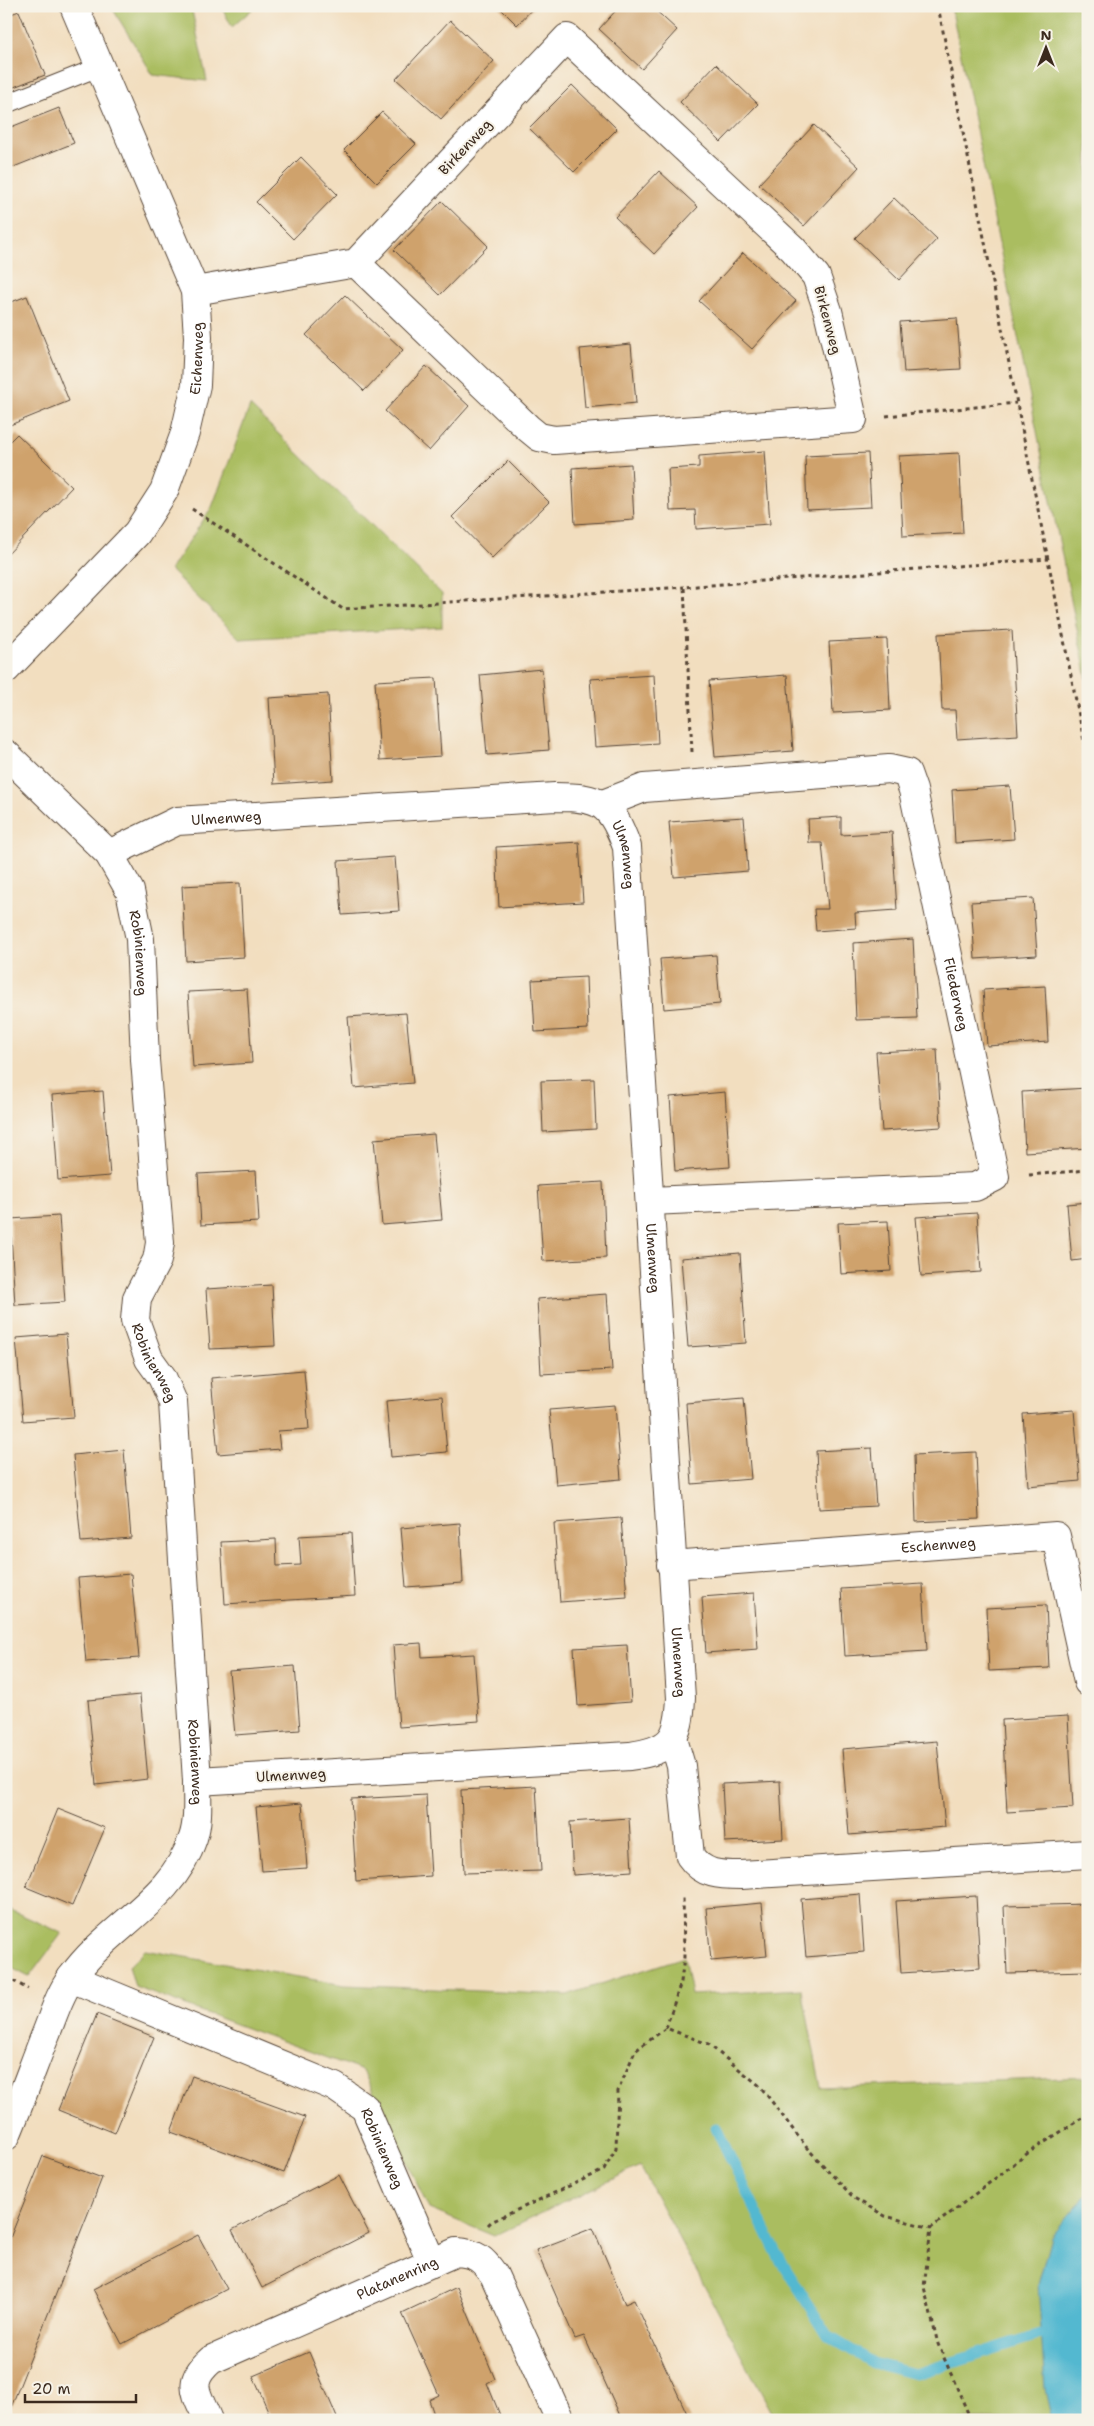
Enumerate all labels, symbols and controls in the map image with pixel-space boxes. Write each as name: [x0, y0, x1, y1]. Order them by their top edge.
north arrow: [1022, 22, 1072, 72]
text: N: [1040, 26, 1052, 44]
street label: Birkenweg: [434, 115, 496, 179]
street label: Birkenweg: [810, 284, 846, 356]
street label: Eichenweg: [185, 322, 207, 397]
street label: Ulmenweg: [191, 807, 262, 829]
street label: Ulmenweg: [608, 817, 639, 890]
street label: Robinienweg: [125, 908, 151, 996]
street label: Fliederweg: [940, 956, 973, 1033]
street label: Ulmenweg: [642, 1223, 664, 1294]
street label: Robinienweg: [128, 1320, 181, 1405]
street label: Eschenweg: [900, 1533, 976, 1557]
street label: Ulmenweg: [668, 1627, 690, 1698]
street label: Robinienweg: [184, 1719, 206, 1805]
street label: Ulmenweg: [256, 1764, 326, 1786]
street label: Robinienweg: [357, 2105, 408, 2191]
street label: Platanenring: [354, 2252, 441, 2304]
scale bar: [25, 2371, 136, 2403]
text: 20 m: [32, 2379, 71, 2399]

